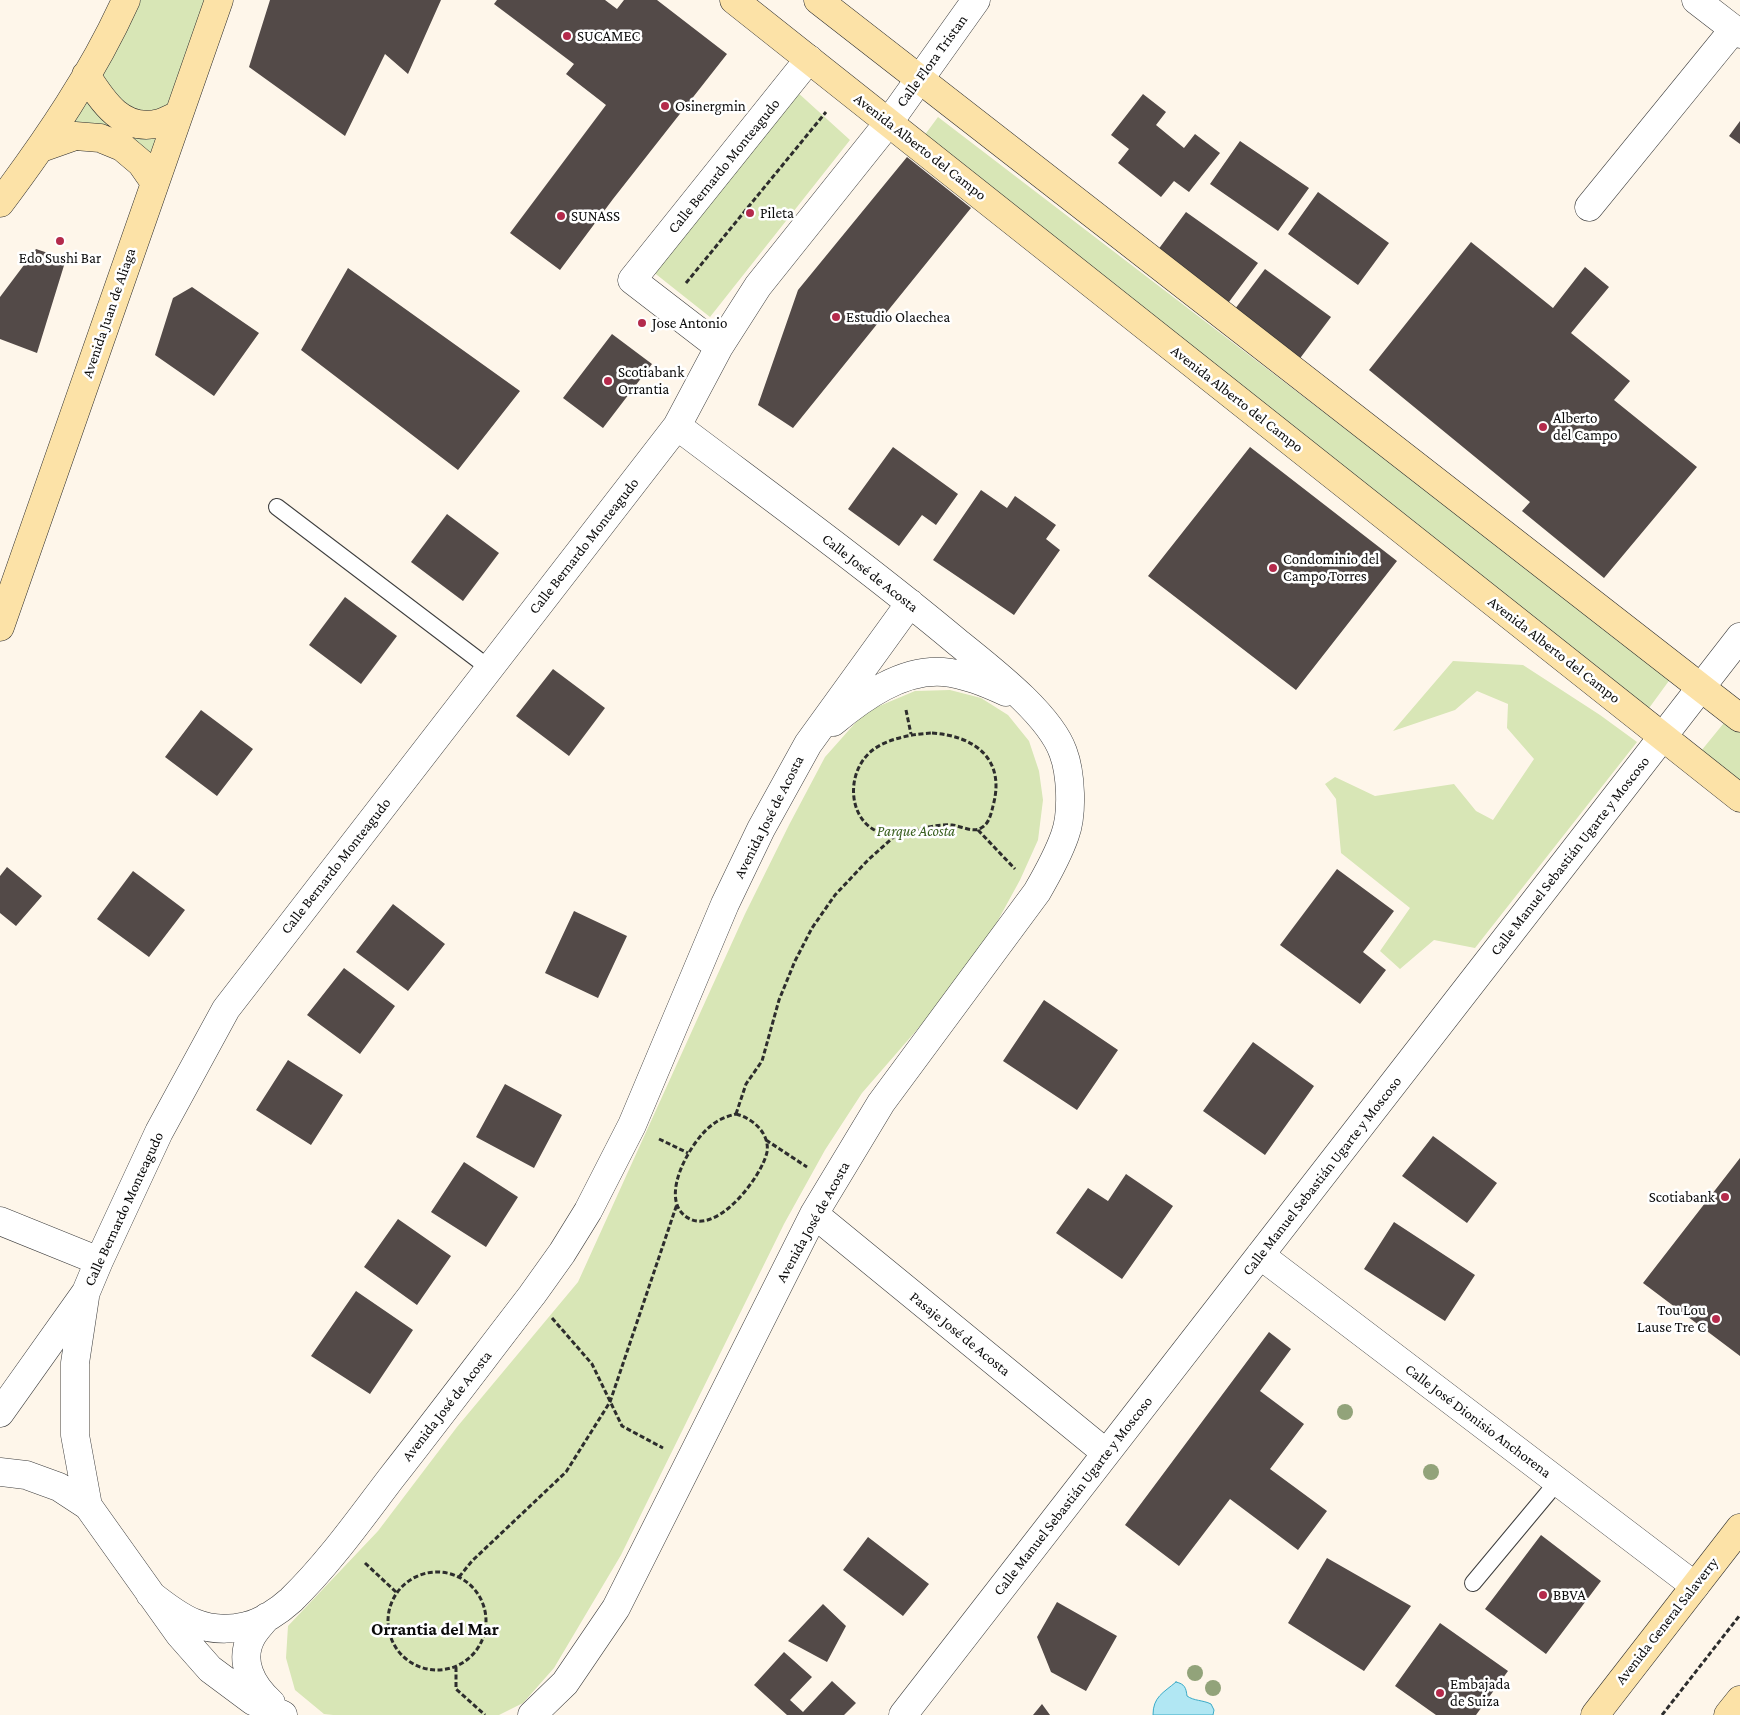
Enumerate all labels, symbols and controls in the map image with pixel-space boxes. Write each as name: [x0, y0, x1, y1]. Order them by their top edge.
street label: Calle Flora Tristan: [892, 11, 972, 111]
place label: SUCAMEC: [577, 27, 640, 45]
marker: SUCAMEC: [561, 30, 573, 42]
street label: Avenida Alberto del Campo: [850, 90, 990, 204]
street label: Calle Bernardo Monteagudo: [664, 95, 784, 237]
place label: Osinergmin: [675, 97, 746, 115]
marker: Osinergmin: [659, 100, 671, 112]
place label: Pileta: [760, 204, 794, 222]
place label: SUNASS: [571, 207, 620, 225]
marker: Pileta: [744, 207, 756, 219]
marker: SUNASS: [555, 210, 567, 222]
marker: Edo Sushi Bar: [54, 235, 66, 247]
street label: Avenida Juan de Aliaga: [78, 246, 140, 380]
place label: Edo Sushi Bar: [19, 249, 101, 267]
place label: Estudio Olaechea: [846, 308, 950, 326]
marker: Estudio Olaechea: [830, 311, 842, 323]
place label: Jose Antonio: [652, 314, 727, 332]
marker: Jose Antonio: [636, 317, 648, 329]
street label: Avenida Alberto del Campo: [1167, 342, 1307, 456]
place label: Scotiabank Orrantia: [618, 363, 684, 398]
marker: Scotiabank Orrantia: [602, 375, 614, 387]
place label: Alberto del Campo: [1553, 409, 1617, 444]
marker: Alberto del Campo: [1537, 421, 1549, 433]
street label: Calle Bernardo Monteagudo: [525, 474, 643, 618]
street label: Calle José de Acosta: [818, 530, 922, 616]
place label: Condominio del Campo Torres: [1283, 550, 1379, 585]
marker: Condominio del Campo Torres: [1267, 562, 1279, 574]
street label: Avenida Alberto del Campo: [1484, 593, 1624, 707]
street label: Avenida José de Acosta: [730, 753, 808, 881]
street label: Calle Manuel Sebastián Ugarte y Moscoso: [1487, 753, 1653, 959]
street label: Calle Bernardo Monteagudo: [277, 794, 395, 938]
park label: Parque Acosta: [877, 822, 955, 840]
street label: Calle Manuel Sebastián Ugarte y Moscoso: [1239, 1073, 1405, 1279]
street label: Calle Bernardo Monteagudo: [80, 1129, 168, 1289]
street label: Avenida José de Acosta: [772, 1158, 854, 1286]
place label: Scotiabank: [1649, 1188, 1715, 1206]
marker: Scotiabank: [1719, 1191, 1731, 1203]
street label: Pasaje José de Acosta: [906, 1288, 1014, 1380]
place label: Tou Lou Lause Tre C: [1637, 1301, 1706, 1336]
marker: Tou Lou Lause Tre C: [1710, 1313, 1722, 1325]
street label: Avenida José de Acosta: [398, 1347, 496, 1465]
street label: Calle José Dionisio Anchorena: [1401, 1360, 1555, 1482]
street label: Calle Manuel Sebastián Ugarte y Moscoso: [990, 1393, 1156, 1599]
street label: Avenida General Salaverry: [1612, 1554, 1722, 1688]
place label: BBVA: [1553, 1586, 1586, 1604]
marker: BBVA: [1537, 1589, 1549, 1601]
district label: Orrantia del Mar: [371, 1618, 499, 1640]
place label: Embajada de Suiza: [1450, 1675, 1510, 1710]
marker: Embajada de Suiza: [1434, 1687, 1446, 1699]

